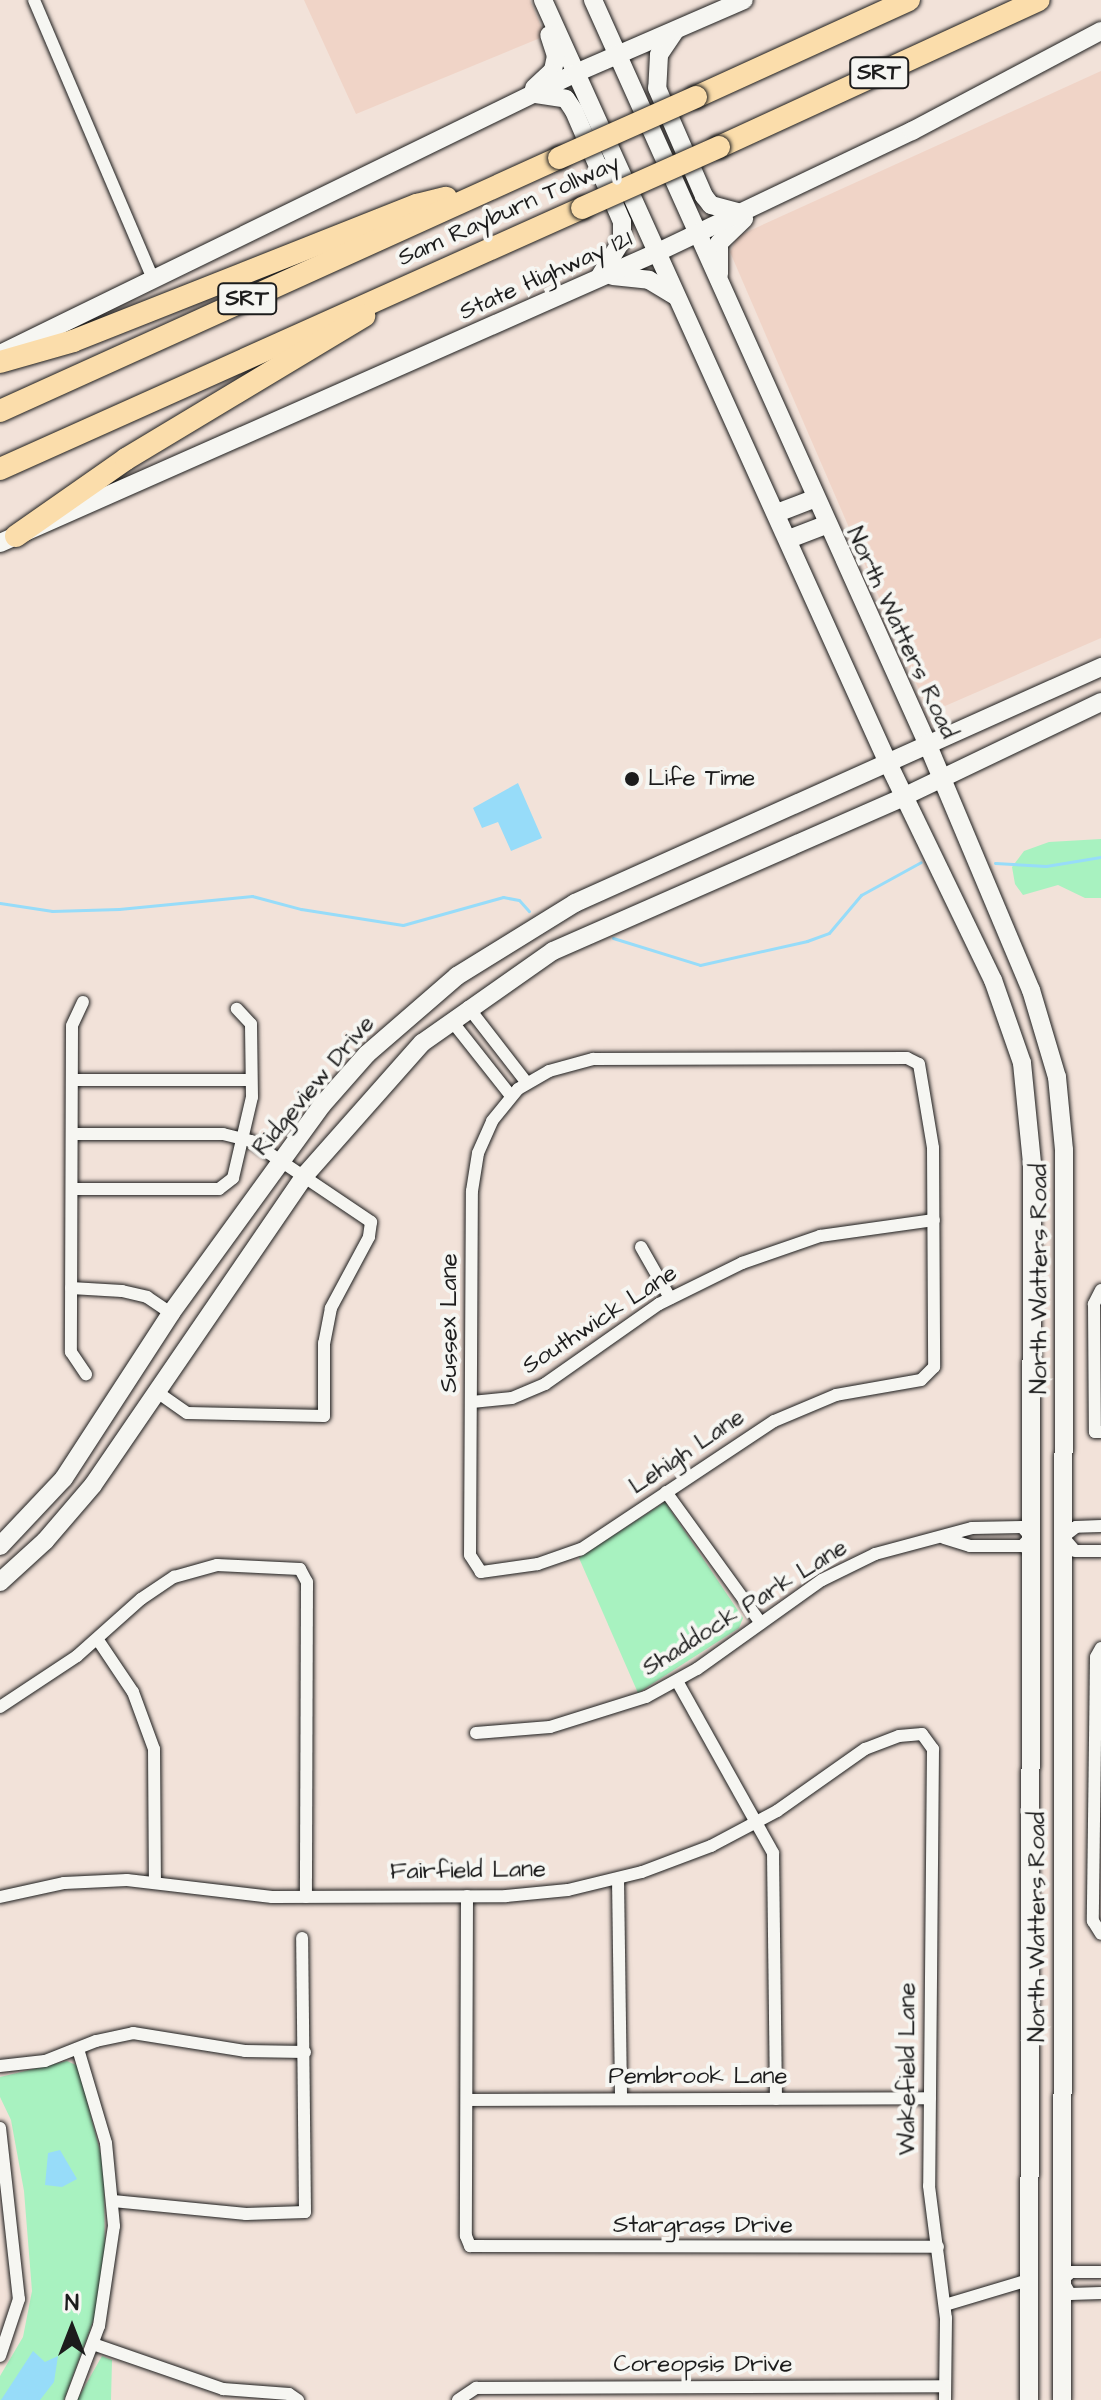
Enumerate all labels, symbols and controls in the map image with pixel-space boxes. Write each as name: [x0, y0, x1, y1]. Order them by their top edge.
road number: SRT: [849, 55, 909, 91]
street label: Sam Rayburn Tollway: [394, 149, 624, 273]
street label: State Highway 121: [455, 225, 637, 327]
road number: SRT: [217, 281, 277, 317]
street label: North Watters Road: [839, 523, 963, 743]
place label: Life Time: [648, 765, 755, 793]
marker: Life Time: [623, 770, 641, 788]
street label: Ridgeview Drive: [247, 1010, 381, 1162]
street label: North Watters Road: [1026, 1164, 1054, 1394]
street label: Sussex Lane: [436, 1253, 464, 1393]
street label: Southwick Lane: [517, 1259, 683, 1381]
street label: Lehigh Lane: [624, 1403, 750, 1501]
street label: Shaddock Park Lane: [637, 1533, 853, 1683]
street label: North Watters Road: [1024, 1812, 1052, 2042]
street label: Fairfield Lane: [390, 1855, 546, 1887]
street label: Wakefield Lane: [894, 1983, 922, 2155]
street label: Pembrook Lane: [609, 2063, 787, 2091]
street label: Stargrass Drive: [613, 2212, 793, 2240]
north arrow: [32, 2288, 112, 2368]
text: N: [65, 2288, 79, 2319]
street label: Coreopsis Drive: [614, 2351, 792, 2379]

